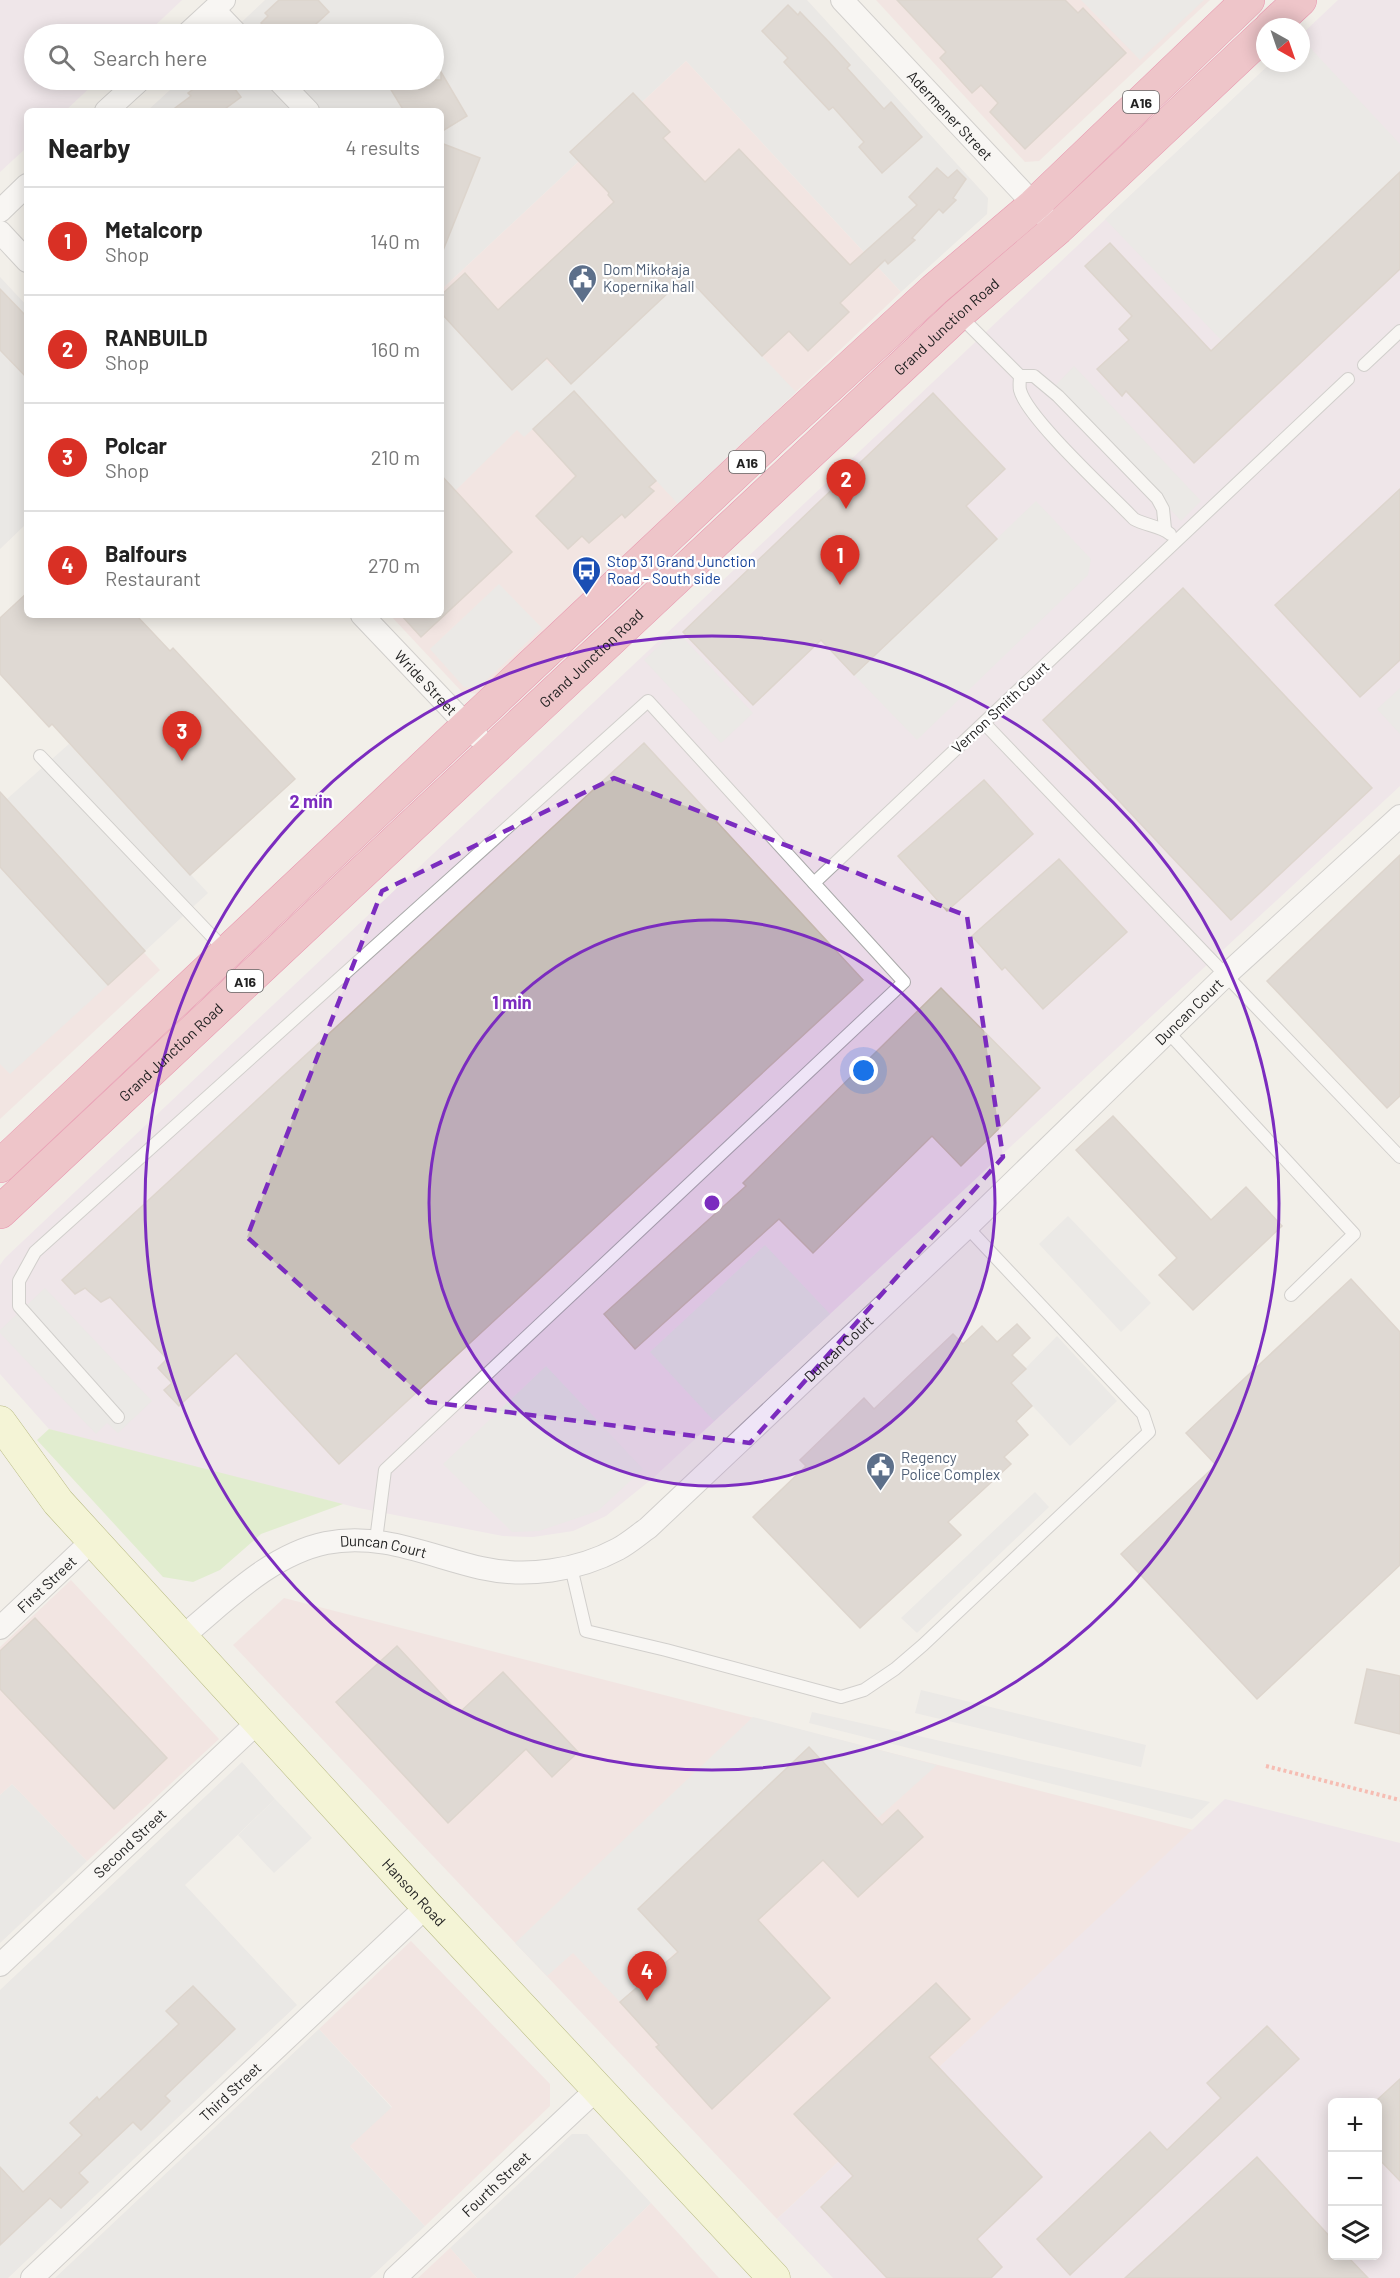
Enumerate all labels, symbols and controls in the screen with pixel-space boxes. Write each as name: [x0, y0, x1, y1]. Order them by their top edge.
north arrow: [1256, 18, 1310, 72]
search box: [24, 24, 444, 90]
icon: search: [45, 41, 78, 74]
text: Search here: [93, 44, 207, 70]
street label: Adermener Street: [904, 67, 997, 164]
road number: A16: [1123, 91, 1159, 113]
text: Nearby: [48, 132, 130, 163]
text: 4 results: [345, 135, 420, 159]
text: Metalcorp: [105, 216, 203, 242]
text: 1: [64, 229, 71, 253]
text: 140 m: [370, 229, 420, 253]
text: Shop: [105, 242, 149, 266]
place label: Dom Mikołaja Kopernika hall: [603, 260, 694, 295]
public building icon: Dom Mikołaja Kopernika hall: [566, 262, 598, 304]
street label: Grand Junction Road: [890, 274, 1002, 379]
text: RANBUILD: [105, 324, 208, 350]
text: 2: [62, 337, 73, 361]
text: 160 m: [371, 337, 420, 361]
text: Shop: [105, 350, 149, 374]
text: Polcar: [105, 432, 167, 458]
text: 3: [62, 445, 73, 469]
text: 210 m: [371, 445, 420, 469]
road number: A16: [729, 451, 765, 473]
text: Shop: [105, 458, 149, 482]
pin: 2: [826, 460, 866, 509]
pin: 1: [820, 536, 860, 585]
text: Balfours: [105, 540, 187, 566]
place label: Stop 31 Grand Junction Road - South side: [607, 552, 756, 587]
text: 4: [61, 553, 74, 577]
text: 270 m: [368, 553, 420, 577]
bus stop icon: Stop 31 Grand Junction Road - South side: [570, 554, 602, 596]
text: Restaurant: [105, 566, 201, 590]
street label: Grand Junction Road: [535, 605, 647, 711]
street label: Wride Street: [391, 646, 461, 719]
street label: Vernon Smith Court: [948, 657, 1052, 757]
pin: 3: [162, 712, 201, 761]
text: 2 min: [289, 790, 333, 812]
road number: A16: [227, 970, 263, 992]
street label: Duncan Court: [1151, 974, 1227, 1049]
text: 1 min: [492, 991, 532, 1013]
street label: Grand Junction Road: [115, 999, 226, 1105]
your location: [849, 1056, 878, 1085]
centre of rings: [702, 1193, 722, 1213]
street label: Duncan Court: [800, 1311, 877, 1385]
place label: Regency Police Complex: [901, 1448, 1000, 1483]
public building icon: Regency Police Complex: [864, 1450, 896, 1492]
street label: Duncan Court: [339, 1531, 429, 1561]
street label: First Street: [13, 1552, 80, 1616]
street label: Second Street: [90, 1805, 170, 1881]
street label: Hanson Road: [379, 1854, 450, 1929]
pin: 4: [628, 1952, 666, 2001]
street label: Third Street: [195, 2058, 265, 2125]
map controls: [1328, 2098, 1382, 2260]
button: +: [1328, 2098, 1382, 2152]
street label: Fourth Street: [458, 2147, 534, 2220]
button: −: [1328, 2152, 1382, 2206]
button: layers: [1328, 2206, 1382, 2260]

